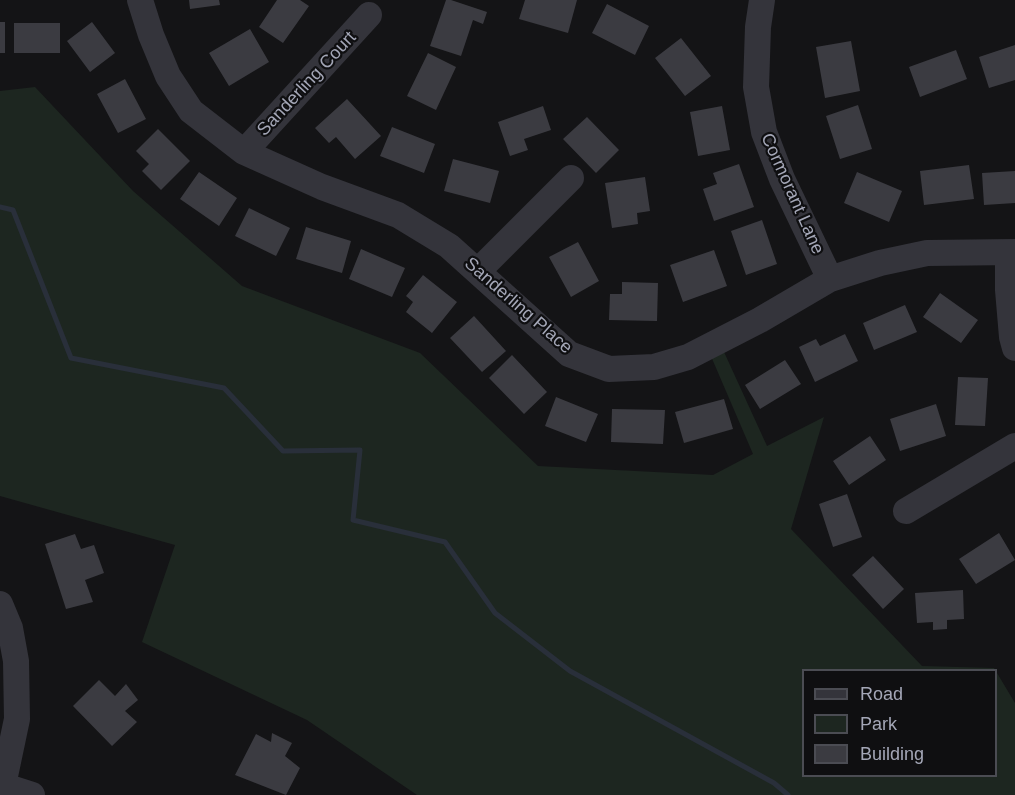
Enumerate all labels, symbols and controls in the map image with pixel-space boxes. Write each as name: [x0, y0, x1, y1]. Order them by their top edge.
street label: Sanderling Court: [253, 27, 361, 141]
street label: Cormorant Lane: [756, 130, 828, 258]
street label: Sanderling Place: [460, 253, 576, 359]
legend: [802, 669, 997, 777]
text: Road: [860, 684, 903, 704]
text: Park: [860, 714, 897, 734]
text: Building: [860, 744, 924, 764]

